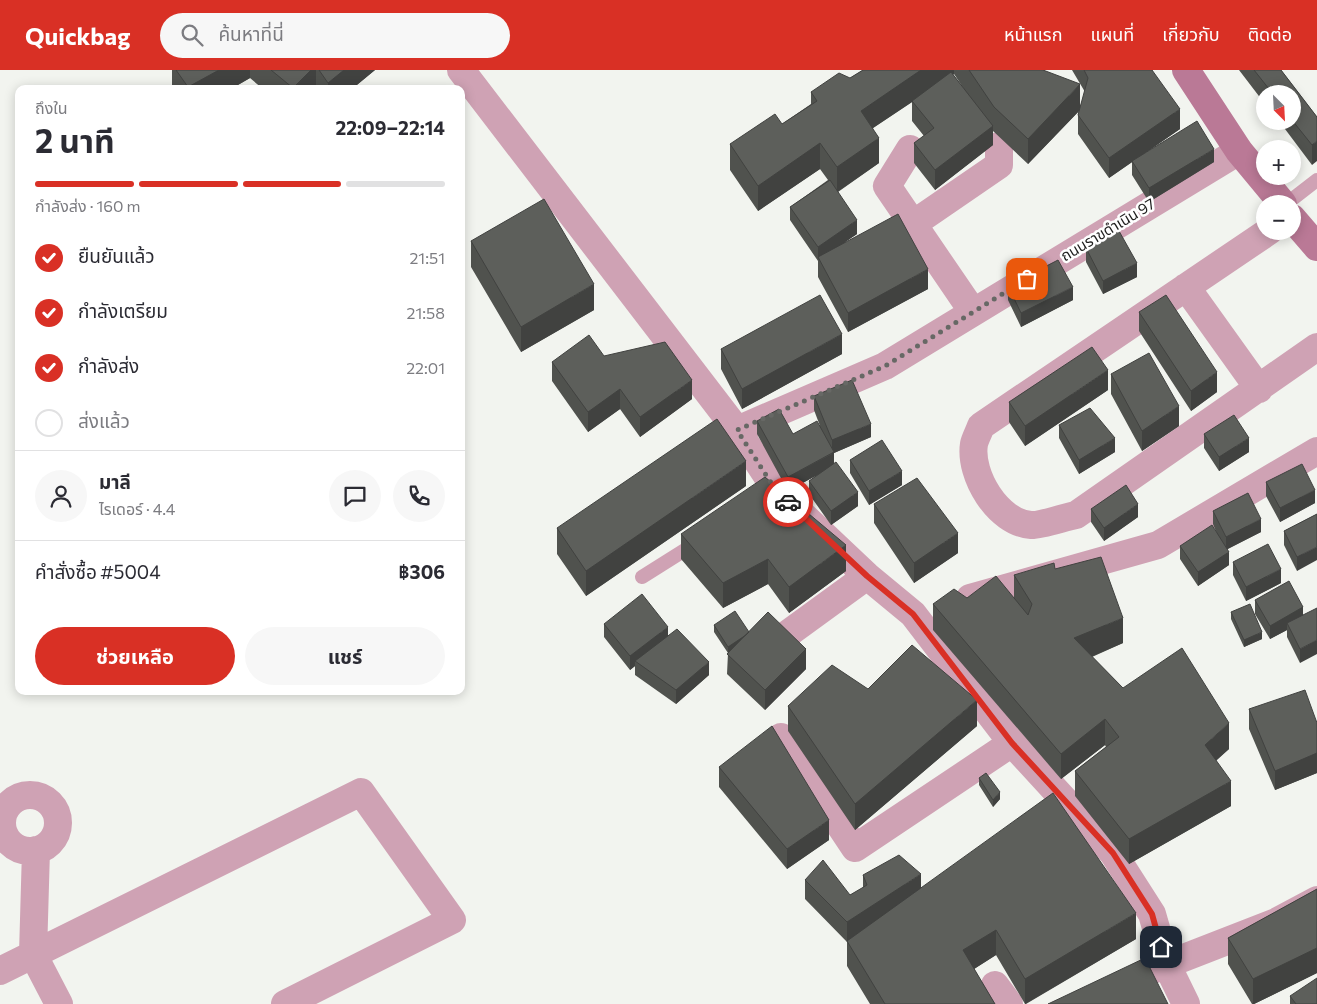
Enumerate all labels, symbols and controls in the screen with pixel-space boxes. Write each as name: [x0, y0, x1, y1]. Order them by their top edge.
search box: [160, 13, 510, 58]
text: Quickbag: [25, 21, 130, 50]
icon: search: [178, 21, 206, 49]
text: ค้นหาที่นี่: [218, 22, 284, 45]
text: หน้าแรก: [1004, 23, 1062, 45]
text: แผนที่: [1090, 23, 1134, 45]
text: เกี่ยวกับ: [1162, 23, 1220, 45]
text: ติดต่อ: [1248, 23, 1292, 45]
north arrow: [1256, 85, 1301, 130]
map controls: [1256, 85, 1301, 240]
text: ถึงใน: [35, 98, 68, 117]
text: 22:09–22:14: [335, 116, 445, 139]
text: 2 นาที: [35, 120, 115, 160]
button: +: [1256, 140, 1301, 185]
street label: ถนนราขดำเนิน 97: [1057, 194, 1158, 264]
button: −: [1256, 195, 1301, 240]
text: กำลังส่ง · 160 m: [35, 196, 141, 215]
icon: check: [35, 244, 63, 272]
text: ยืนยันแล้ว: [78, 244, 155, 267]
text: 21:51: [409, 248, 445, 267]
pin: [1006, 258, 1048, 300]
icon: bag: [1013, 265, 1041, 293]
icon: check: [35, 299, 63, 327]
text: กำลังเตรียม: [78, 299, 168, 322]
text: 21:58: [407, 303, 445, 322]
icon: check: [35, 354, 63, 382]
text: กำลังส่ง: [78, 354, 139, 377]
text: 22:01: [406, 358, 445, 377]
text: ส่งแล้ว: [78, 409, 130, 432]
button: person: [35, 470, 87, 522]
text: มาลี: [99, 470, 131, 493]
button: chat: [329, 470, 381, 522]
button: phone: [393, 470, 445, 522]
courier: [763, 477, 813, 527]
icon: car: [774, 488, 802, 516]
text: ไรเดอร์ · 4.4: [99, 499, 175, 518]
text: คำสั่งซื้อ #5004: [35, 560, 161, 583]
text: ฿306: [399, 560, 445, 583]
button: ช่วยเหลือ: [35, 627, 235, 685]
button: แชร์: [245, 627, 445, 685]
pin: [1140, 926, 1182, 968]
icon: home: [1147, 933, 1175, 961]

